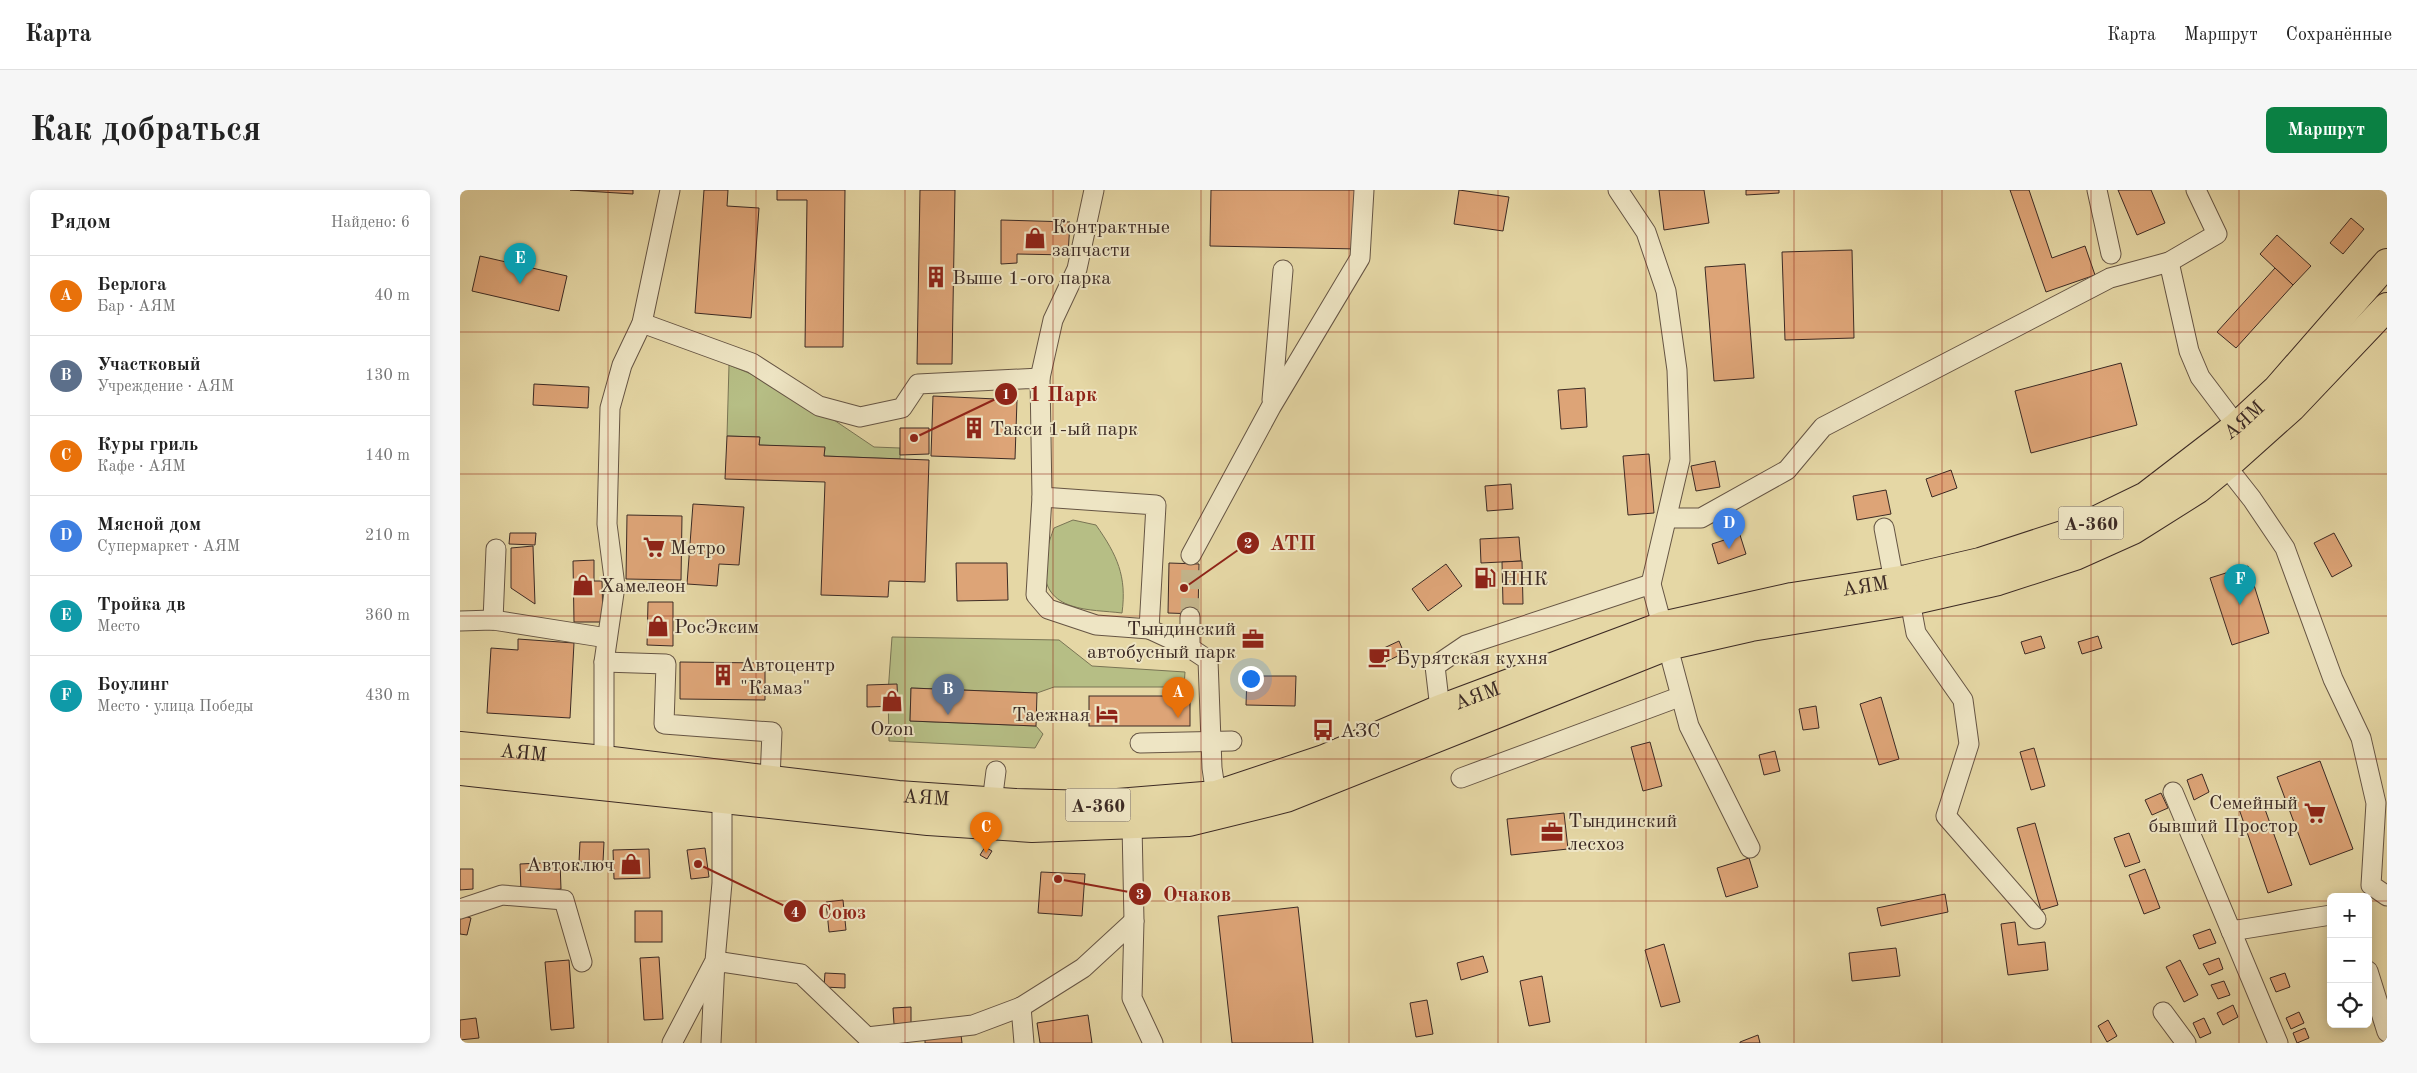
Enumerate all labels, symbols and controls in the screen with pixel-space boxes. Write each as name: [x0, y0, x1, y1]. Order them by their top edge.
text: Карта: [25, 23, 92, 47]
text: Карта: [2107, 26, 2156, 44]
text: Маршрут: [2184, 26, 2258, 44]
text: Сохранённые: [2286, 26, 2392, 44]
button: Маршрут: [2266, 107, 2387, 153]
text: Как добраться: [30, 113, 261, 148]
text: Рядом: [50, 212, 111, 233]
text: Найдено: 6: [331, 215, 410, 231]
place label: Контрактные запчасти: [1052, 218, 1170, 261]
shop icon: Контрактные запчасти: [1022, 225, 1048, 251]
pin: E: [504, 243, 536, 284]
building icon: Выше 1-ого парка: [923, 264, 949, 290]
place label: Выше 1-ого парка: [952, 269, 1111, 289]
text: Берлога: [97, 276, 167, 295]
text: A: [60, 288, 72, 304]
text: 40 m: [374, 288, 410, 304]
text: Бар · АЯМ: [97, 299, 176, 315]
text: Участковый: [97, 356, 201, 375]
text: B: [60, 368, 72, 384]
text: 130 m: [365, 368, 410, 384]
callout: 1 Парк: [994, 376, 1107, 412]
text: Учреждение · АЯМ: [97, 379, 234, 395]
text: 1 Парк: [1029, 385, 1097, 406]
text: 1: [1002, 388, 1010, 403]
street label: АЯМ: [2221, 398, 2269, 444]
building icon: Такси 1-ый парк: [961, 415, 987, 441]
place label: Такси 1-ый парк: [990, 420, 1138, 440]
text: Куры гриль: [97, 436, 198, 455]
text: C: [61, 448, 71, 464]
text: 140 m: [365, 448, 410, 464]
text: Кафе · АЯМ: [97, 459, 186, 475]
road number: А-360: [2058, 506, 2124, 539]
pin: D: [1713, 508, 1745, 549]
text: Мясной дом: [97, 516, 201, 535]
callout: АТП: [1235, 525, 1327, 561]
text: D: [60, 528, 72, 544]
text: 210 m: [365, 528, 410, 544]
supermarket icon: Метро: [641, 534, 667, 560]
text: АТП: [1270, 534, 1316, 555]
text: 2: [1244, 537, 1252, 552]
text: Супермаркет · АЯМ: [97, 539, 240, 555]
place label: Метро: [670, 539, 726, 559]
pin: F: [2224, 564, 2256, 605]
fuel station icon: ННК: [1472, 565, 1498, 591]
place label: ННК: [1502, 570, 1548, 590]
shop icon: Хамелеон: [570, 572, 596, 598]
street label: АЯМ: [1841, 574, 1890, 601]
place label: Хамелеон: [600, 577, 686, 597]
text: Тройка дв: [97, 596, 186, 615]
text: E: [60, 608, 72, 624]
text: 360 m: [365, 608, 410, 624]
shop icon: РосЭксим: [645, 613, 671, 639]
place label: РосЭксим: [674, 618, 759, 638]
text: Место: [97, 619, 140, 635]
place label: Тындинский автобусный парк: [1087, 620, 1236, 663]
office icon: Тындинский автобусный парк: [1240, 626, 1266, 652]
cafe icon: Бурятская кухня: [1366, 644, 1392, 670]
place label: Бурятская кухня: [1396, 649, 1548, 669]
place label: Автоцентр "Камаз": [740, 656, 835, 699]
building icon: Автоцентр "Камаз": [710, 662, 736, 688]
your location: [1238, 666, 1264, 692]
pin: B: [932, 674, 964, 715]
text: Боулинг: [97, 676, 169, 695]
pin: A: [1162, 677, 1194, 718]
street label: АЯМ: [1452, 679, 1503, 715]
text: F: [61, 688, 71, 704]
text: 430 m: [365, 688, 410, 704]
shop icon: Ozon: [879, 688, 905, 714]
text: Место · улица Победы: [97, 699, 253, 715]
hotel icon: Таежная: [1094, 701, 1120, 727]
place label: Таежная: [1012, 706, 1090, 726]
bus stop icon: АЗС: [1310, 717, 1336, 743]
place label: Ozon: [870, 720, 914, 740]
place label: АЗС: [1340, 722, 1381, 742]
street label: АЯМ: [499, 742, 548, 766]
street label: АЯМ: [902, 787, 950, 811]
road number: А-360: [1066, 788, 1130, 822]
place label: Семейный бывший Простор: [2148, 794, 2298, 837]
supermarket icon: Семейный бывший Простор: [2302, 800, 2328, 826]
pin: C: [970, 812, 1002, 853]
place label: Тындинский лесхоз: [1568, 812, 1677, 855]
office icon: Тындинский лесхоз: [1539, 819, 1565, 845]
shop icon: Автоключ: [618, 851, 644, 877]
place label: Автоключ: [526, 856, 614, 876]
callout: Очаков: [1127, 876, 1241, 912]
text: Очаков: [1163, 885, 1231, 906]
text: 3: [1136, 888, 1144, 903]
callout: Союз: [782, 893, 876, 929]
map controls: [2327, 893, 2372, 1028]
button: +: [2327, 893, 2372, 938]
text: Союз: [818, 903, 866, 924]
text: 4: [791, 906, 799, 921]
button: −: [2327, 938, 2372, 983]
button: locate: [2327, 983, 2372, 1028]

